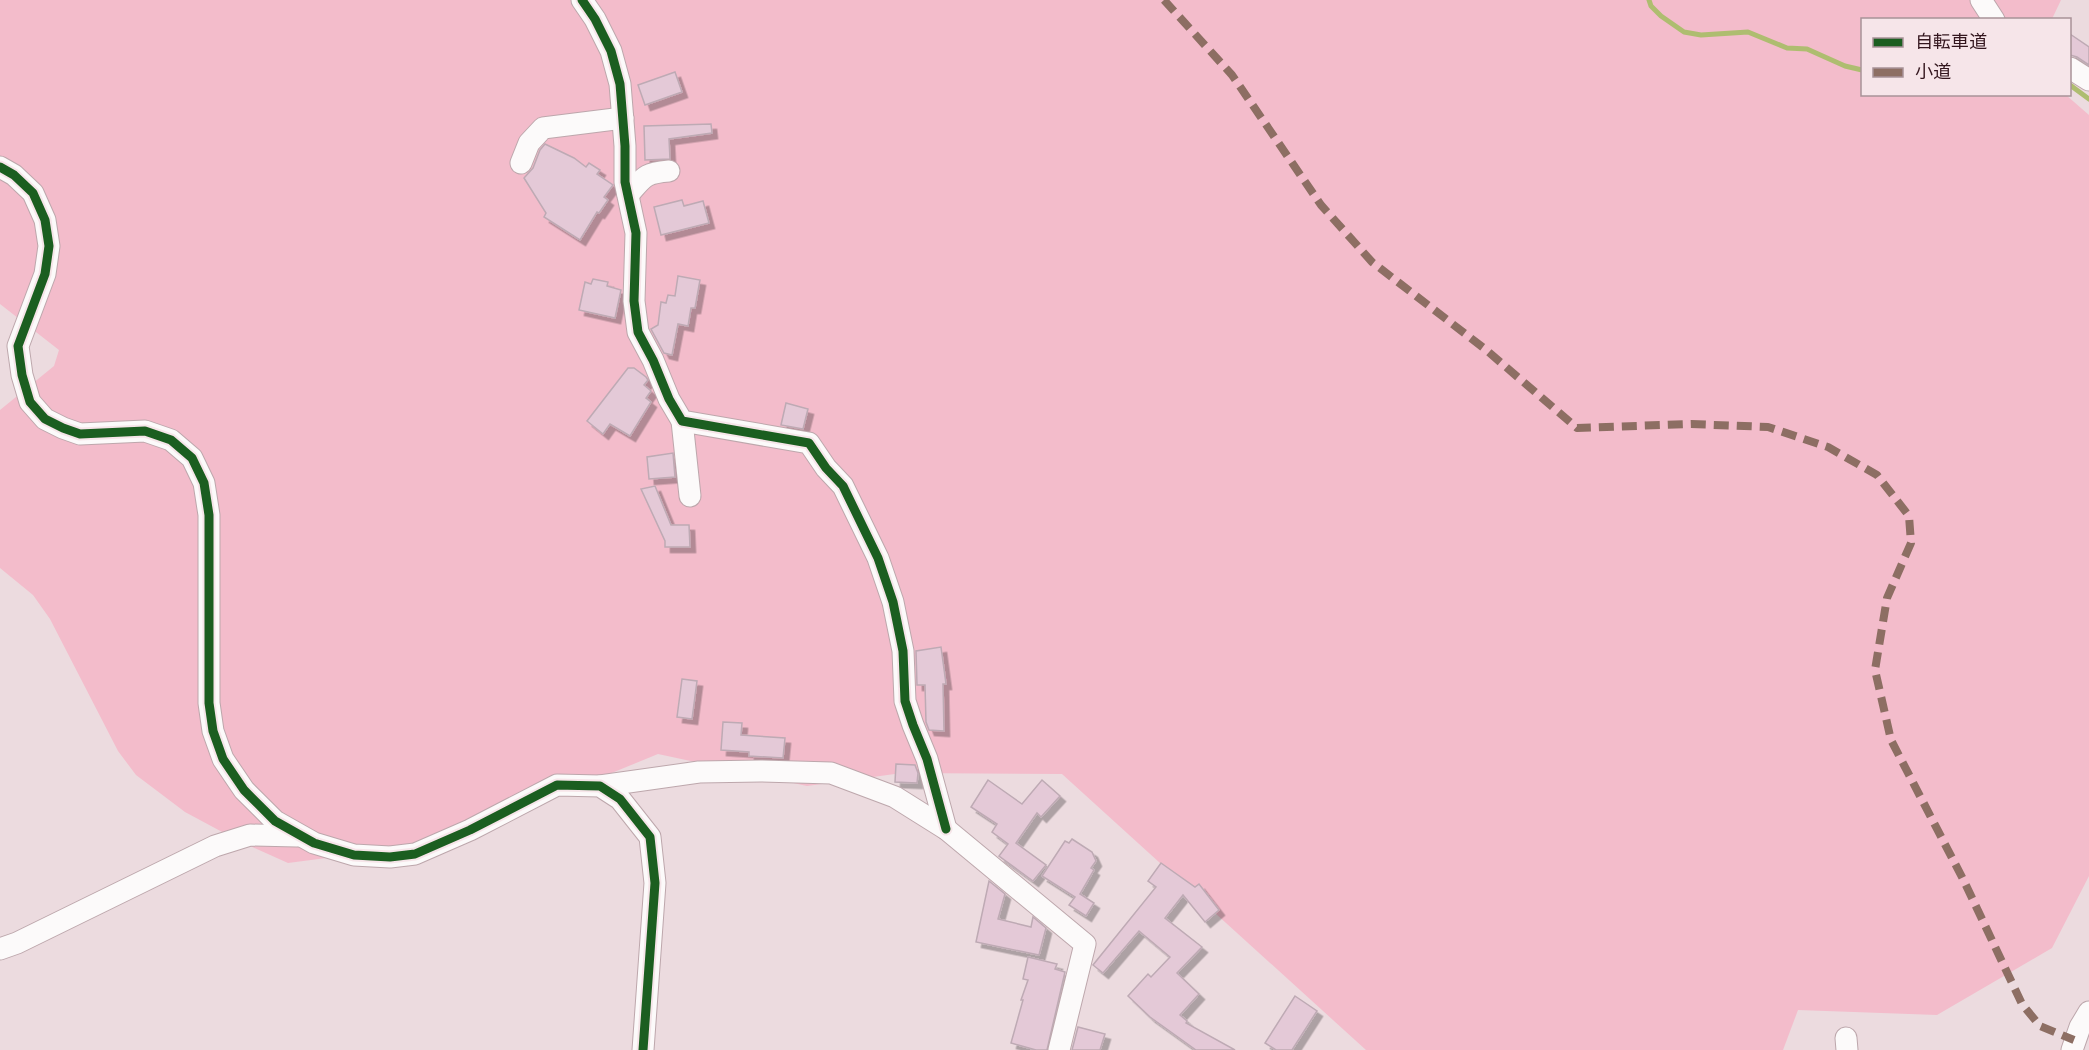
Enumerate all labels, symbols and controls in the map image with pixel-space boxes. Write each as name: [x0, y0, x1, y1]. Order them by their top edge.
legend: [1861, 18, 2071, 96]
text: 自転車道: [1915, 29, 1987, 54]
text: 小道: [1915, 59, 1951, 84]

